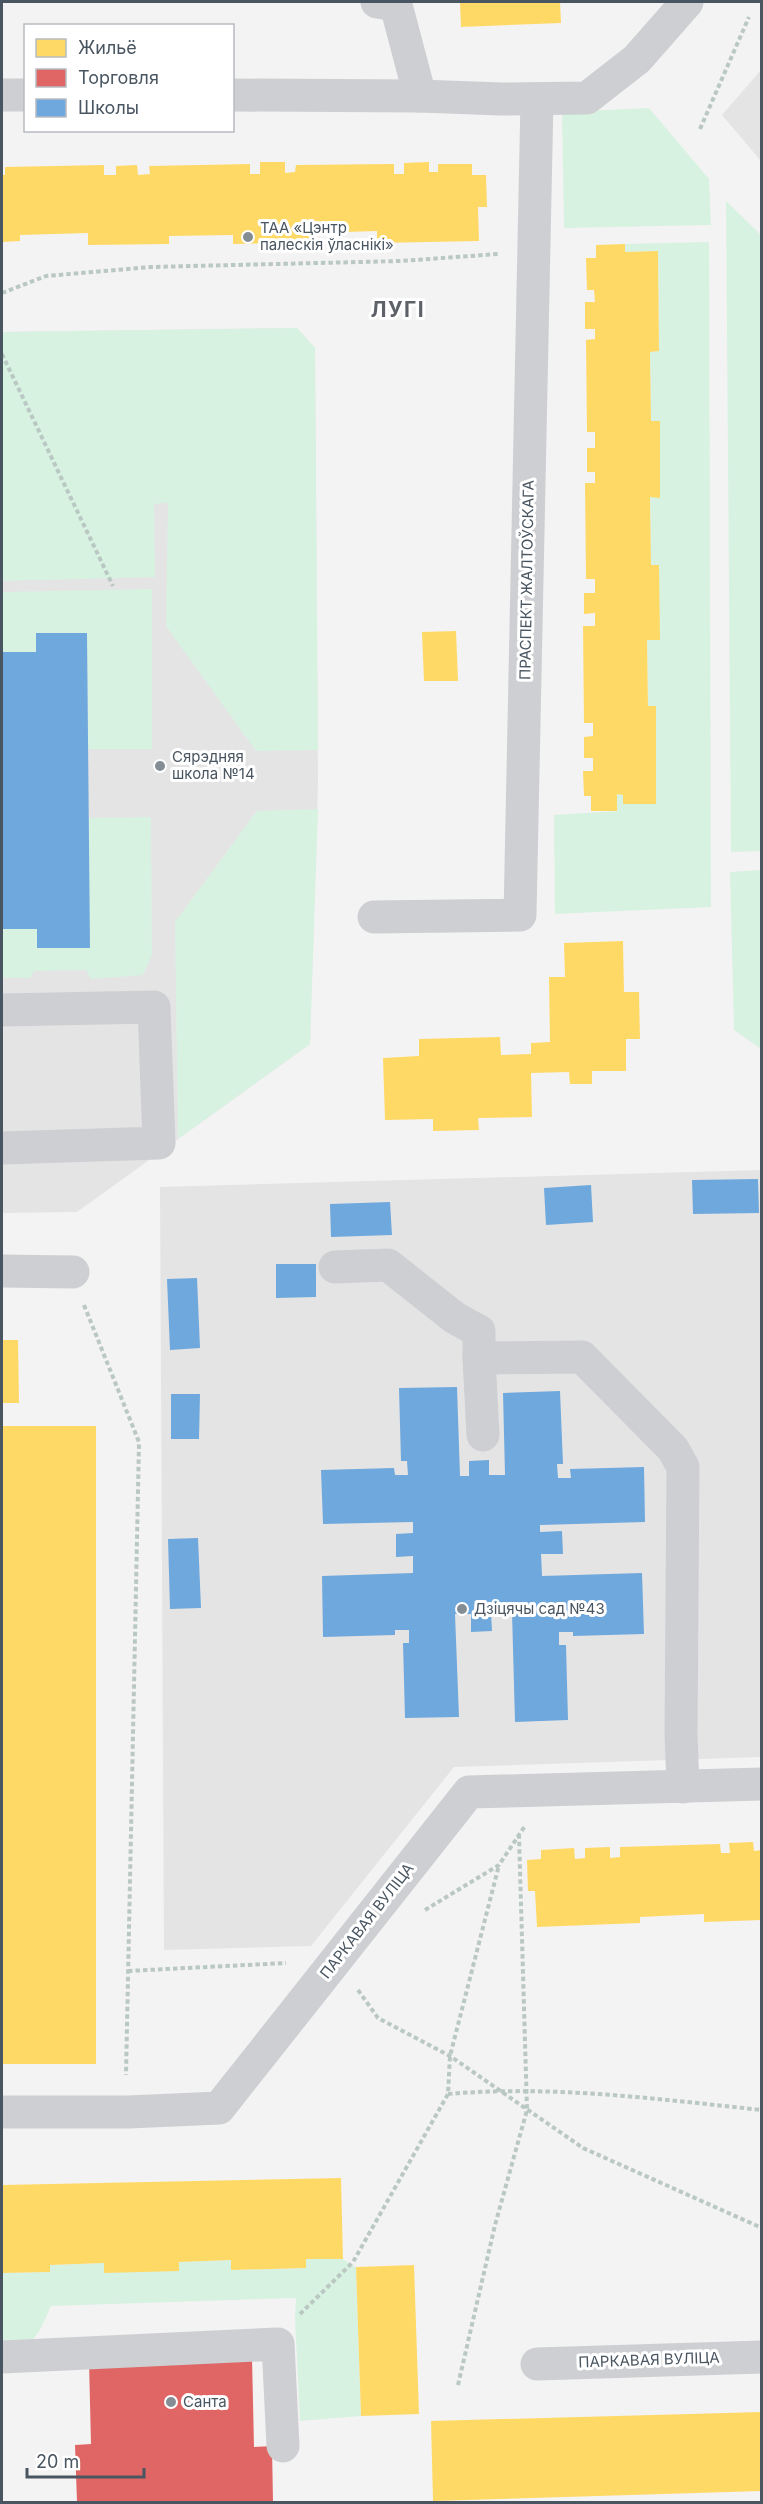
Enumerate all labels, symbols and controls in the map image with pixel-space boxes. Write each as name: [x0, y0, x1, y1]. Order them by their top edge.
legend: [24, 24, 234, 132]
text: Жильё: [78, 37, 137, 58]
text: Торговля: [78, 67, 159, 88]
text: Школы: [78, 97, 139, 118]
place label: ТАА «Цэнтр палескія ўласнікі»: [260, 218, 394, 254]
marker: ТАА «Цэнтр палескія ўласнікі»: [241, 230, 255, 244]
district label: ЛУГІ: [371, 297, 425, 322]
street label: ПРАСПЕКТ ЖАЛТОЎСКАГА: [515, 480, 538, 680]
place label: Сярэдняя школа №14: [172, 747, 255, 783]
marker: Сярэдняя школа №14: [153, 759, 167, 773]
place label: Дзіцячы сад №43: [474, 1599, 605, 1618]
marker: Дзіцячы сад №43: [455, 1602, 469, 1616]
street label: ПАРКАВАЯ ВУЛІЦА: [316, 1859, 418, 1982]
street label: ПАРКАВАЯ ВУЛІЦА: [578, 2348, 720, 2371]
place label: Санта: [183, 2392, 227, 2411]
marker: Санта: [164, 2395, 178, 2409]
scale bar: [27, 2441, 144, 2479]
text: 20 m: [36, 2451, 79, 2472]

